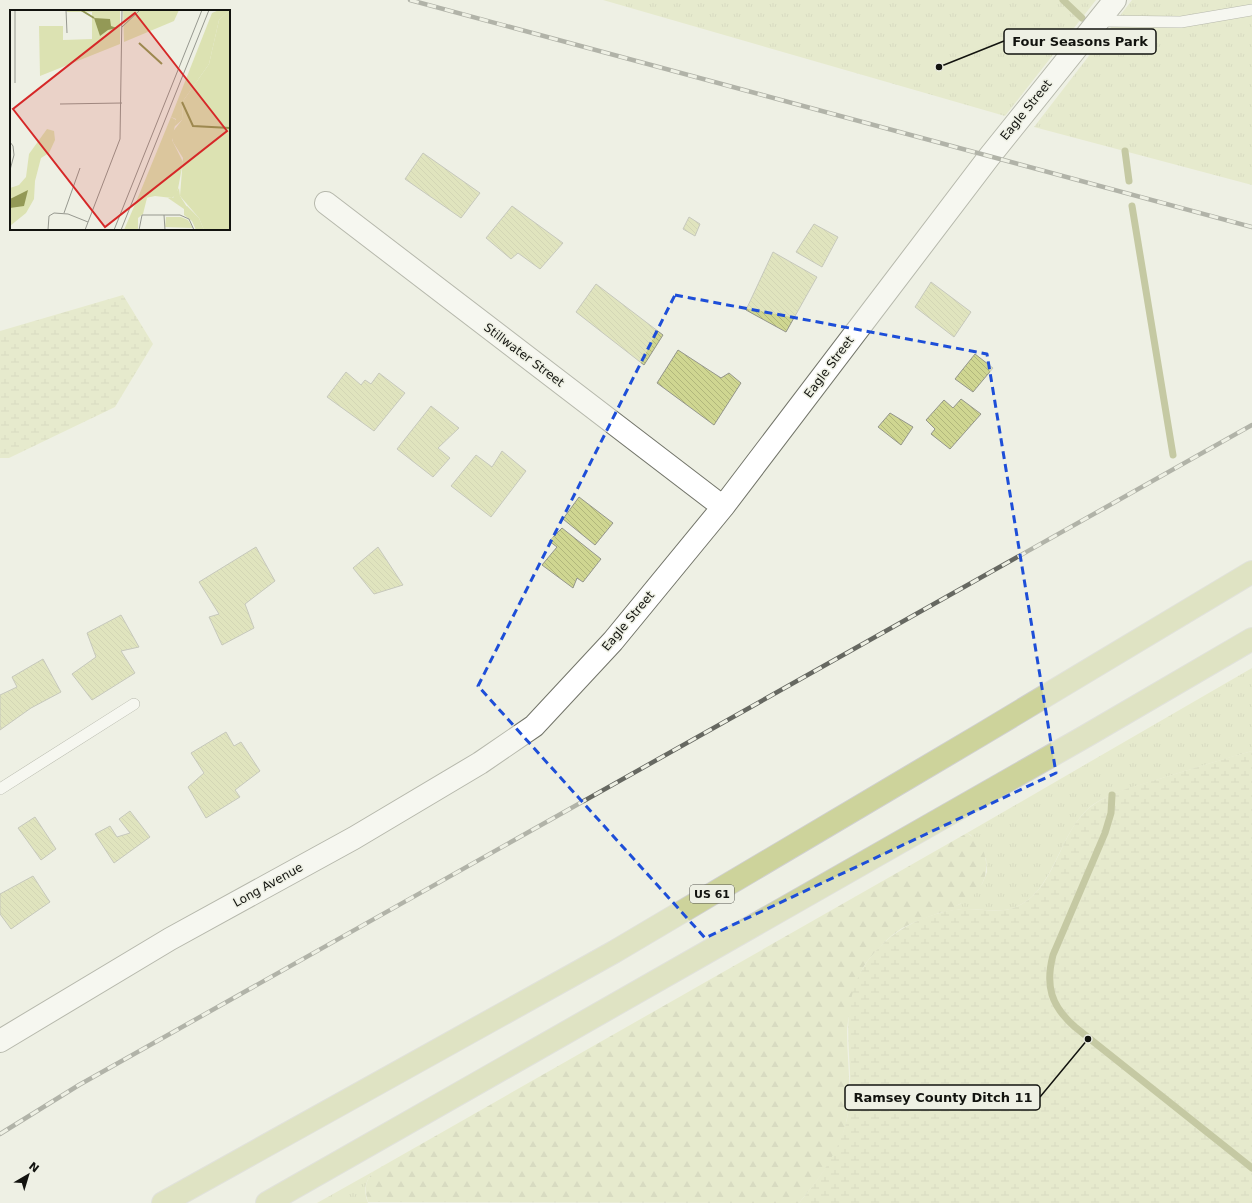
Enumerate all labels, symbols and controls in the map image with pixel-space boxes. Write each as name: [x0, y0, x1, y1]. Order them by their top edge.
inset map: [10, 10, 230, 230]
callout: Four Seasons Park: [1004, 29, 1156, 54]
text: Four Seasons Park: [1012, 34, 1148, 49]
street label: Eagle Street: [997, 77, 1055, 143]
street label: Stillwater Street: [481, 320, 567, 390]
street label: Eagle Street: [801, 333, 857, 401]
street label: Eagle Street: [599, 588, 657, 654]
street label: Long Avenue: [231, 860, 305, 910]
road number: US 61: [690, 885, 734, 903]
callout: Ramsey County Ditch 11: [845, 1085, 1040, 1110]
text: Ramsey County Ditch 11: [853, 1090, 1033, 1105]
north arrow: [8, 1155, 48, 1195]
text: N: [26, 1160, 41, 1175]

